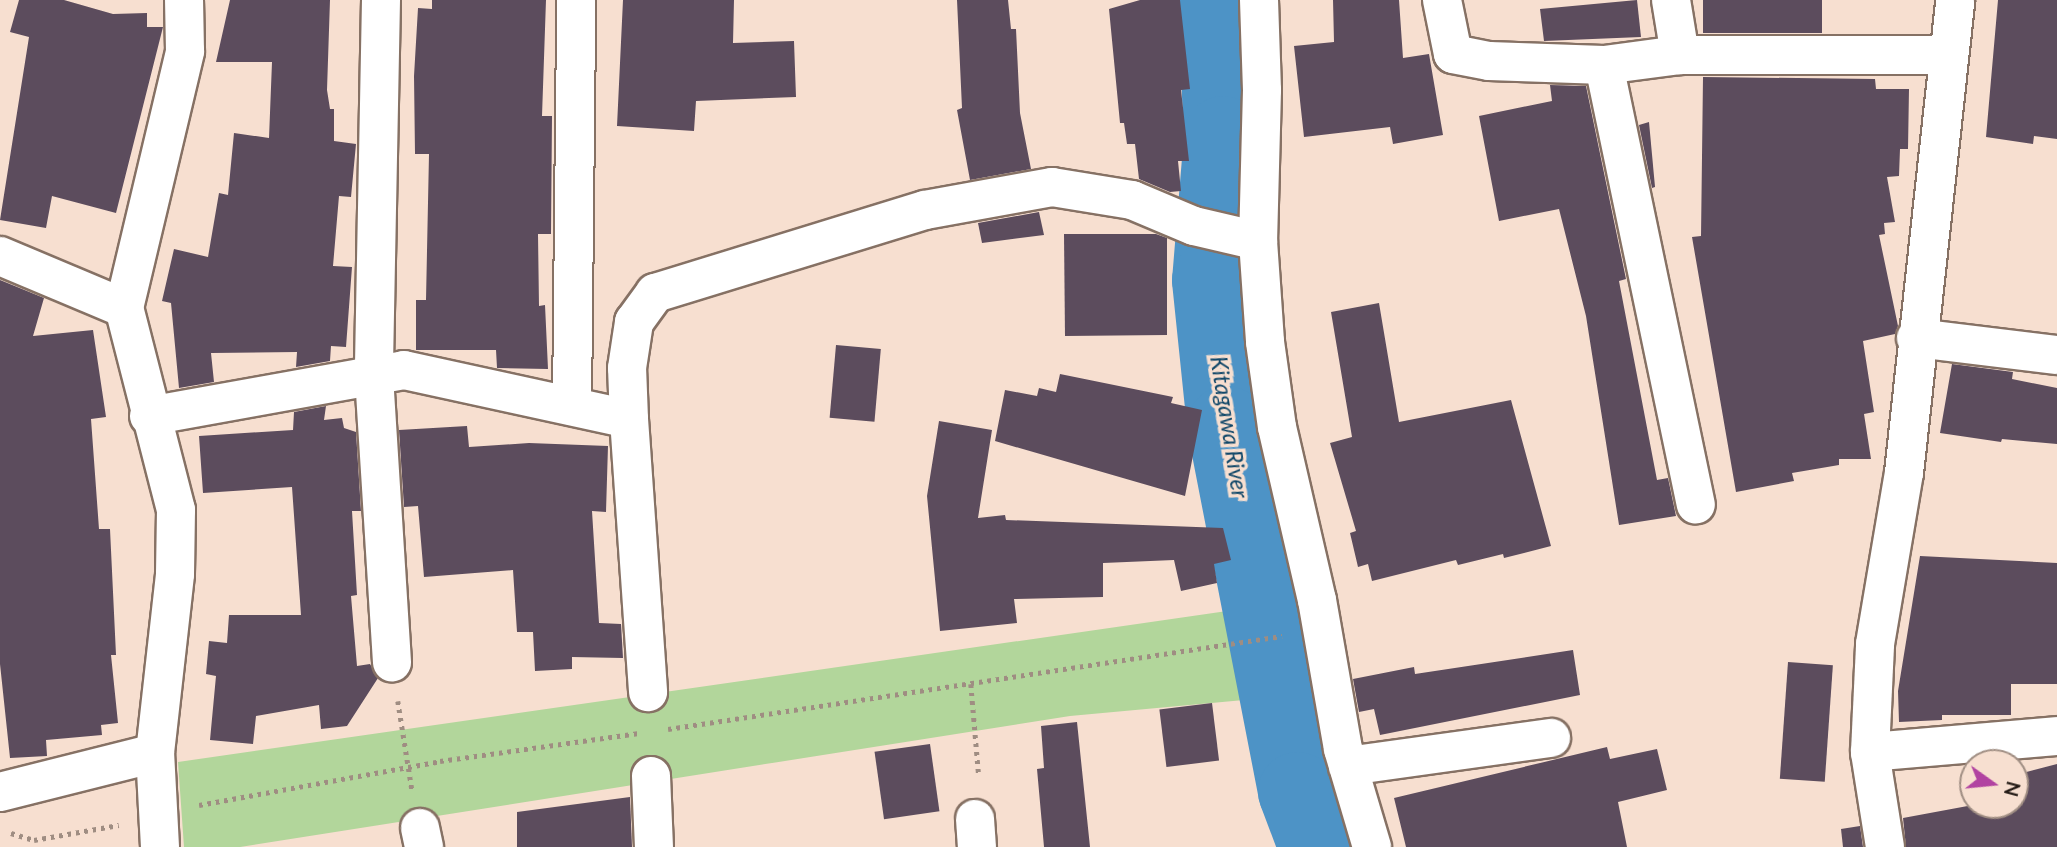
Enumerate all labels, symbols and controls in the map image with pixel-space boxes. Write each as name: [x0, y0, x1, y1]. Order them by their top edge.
water label: Kitagawa River: [1205, 354, 1255, 500]
north arrow: [1959, 749, 2029, 819]
text: N: [2000, 779, 2026, 799]

